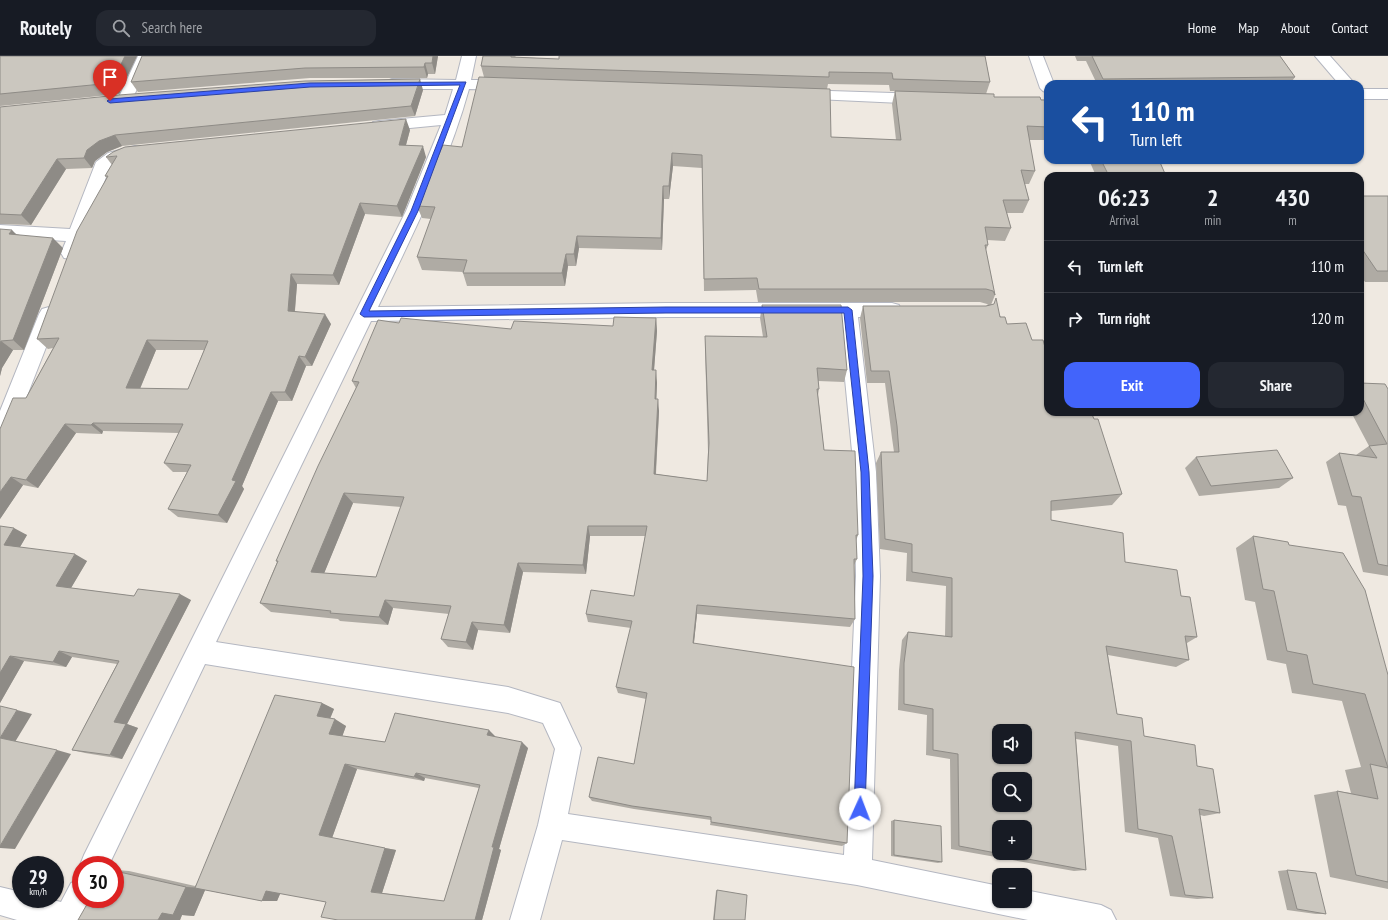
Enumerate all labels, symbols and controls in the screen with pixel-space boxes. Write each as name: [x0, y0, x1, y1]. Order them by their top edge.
search box: [96, 10, 376, 46]
text: Routely: [20, 16, 72, 40]
icon: search: [110, 17, 132, 39]
text: Search here: [142, 18, 203, 37]
text: Home: [1188, 19, 1216, 37]
text: Map: [1238, 19, 1259, 37]
text: About: [1281, 19, 1310, 37]
text: Contact: [1332, 19, 1368, 37]
pin: [93, 60, 127, 101]
icon: arrive: [99, 66, 121, 88]
text: 110 m: [1130, 92, 1194, 129]
icon: left: [1064, 96, 1116, 148]
text: Turn left: [1130, 128, 1182, 151]
text: 06:23: [1098, 182, 1150, 213]
text: 2: [1207, 182, 1218, 213]
text: 430: [1275, 182, 1310, 213]
text: Arrival: [1109, 212, 1139, 229]
text: min: [1204, 212, 1221, 229]
text: m: [1288, 212, 1297, 229]
icon: left: [1064, 256, 1086, 278]
text: Turn left: [1098, 257, 1143, 276]
text: 110 m: [1311, 257, 1344, 276]
icon: right: [1064, 308, 1086, 330]
text: Turn right: [1098, 309, 1150, 328]
text: 120 m: [1311, 309, 1344, 328]
button: Exit: [1064, 362, 1200, 408]
button: Share: [1208, 362, 1344, 408]
map controls: [992, 724, 1032, 908]
button: sound: [992, 724, 1032, 764]
button: search: [992, 772, 1032, 812]
position arrow: [839, 788, 881, 830]
button: +: [992, 820, 1032, 860]
speed limit sign: 30: [72, 856, 124, 908]
text: 29: [28, 864, 48, 890]
button: −: [992, 868, 1032, 908]
text: km/h: [29, 885, 47, 898]

